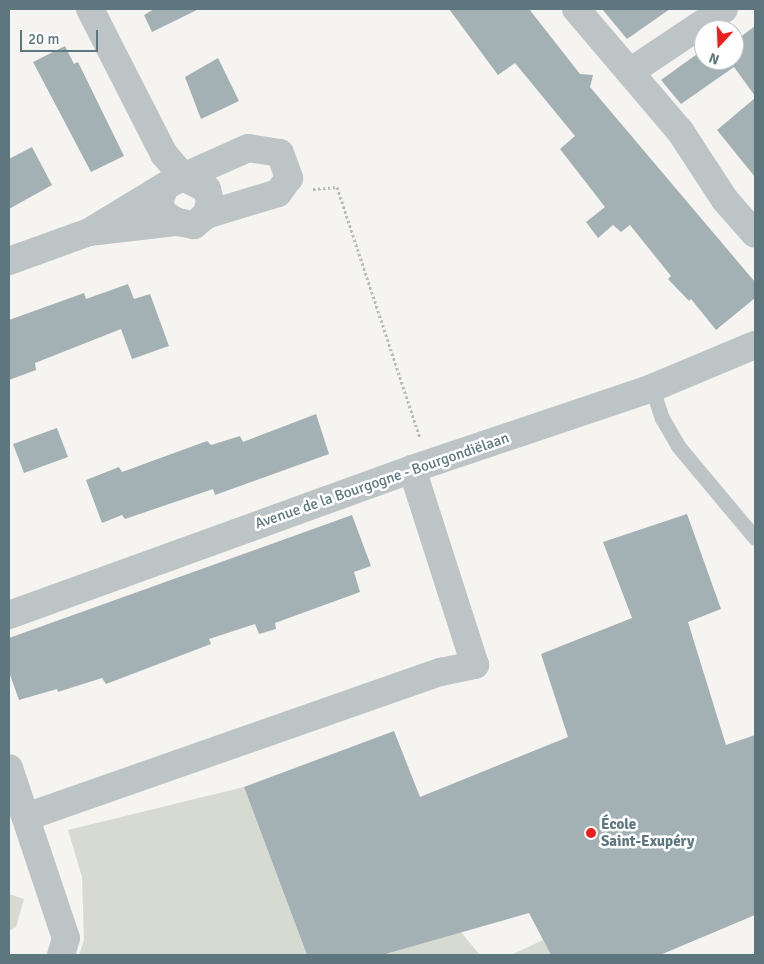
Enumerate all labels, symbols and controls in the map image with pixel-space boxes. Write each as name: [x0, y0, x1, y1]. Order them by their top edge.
scale bar: [22, 20, 100, 52]
north arrow: [694, 20, 744, 70]
text: 20 m: [28, 30, 59, 48]
text: N: [707, 49, 722, 68]
street label: Avenue de la Bourgogne - Bourgondiëlaan: [253, 429, 511, 533]
place label: École Saint-Exupéry: [601, 815, 695, 850]
marker: École Saint-Exupéry: [585, 827, 597, 839]

